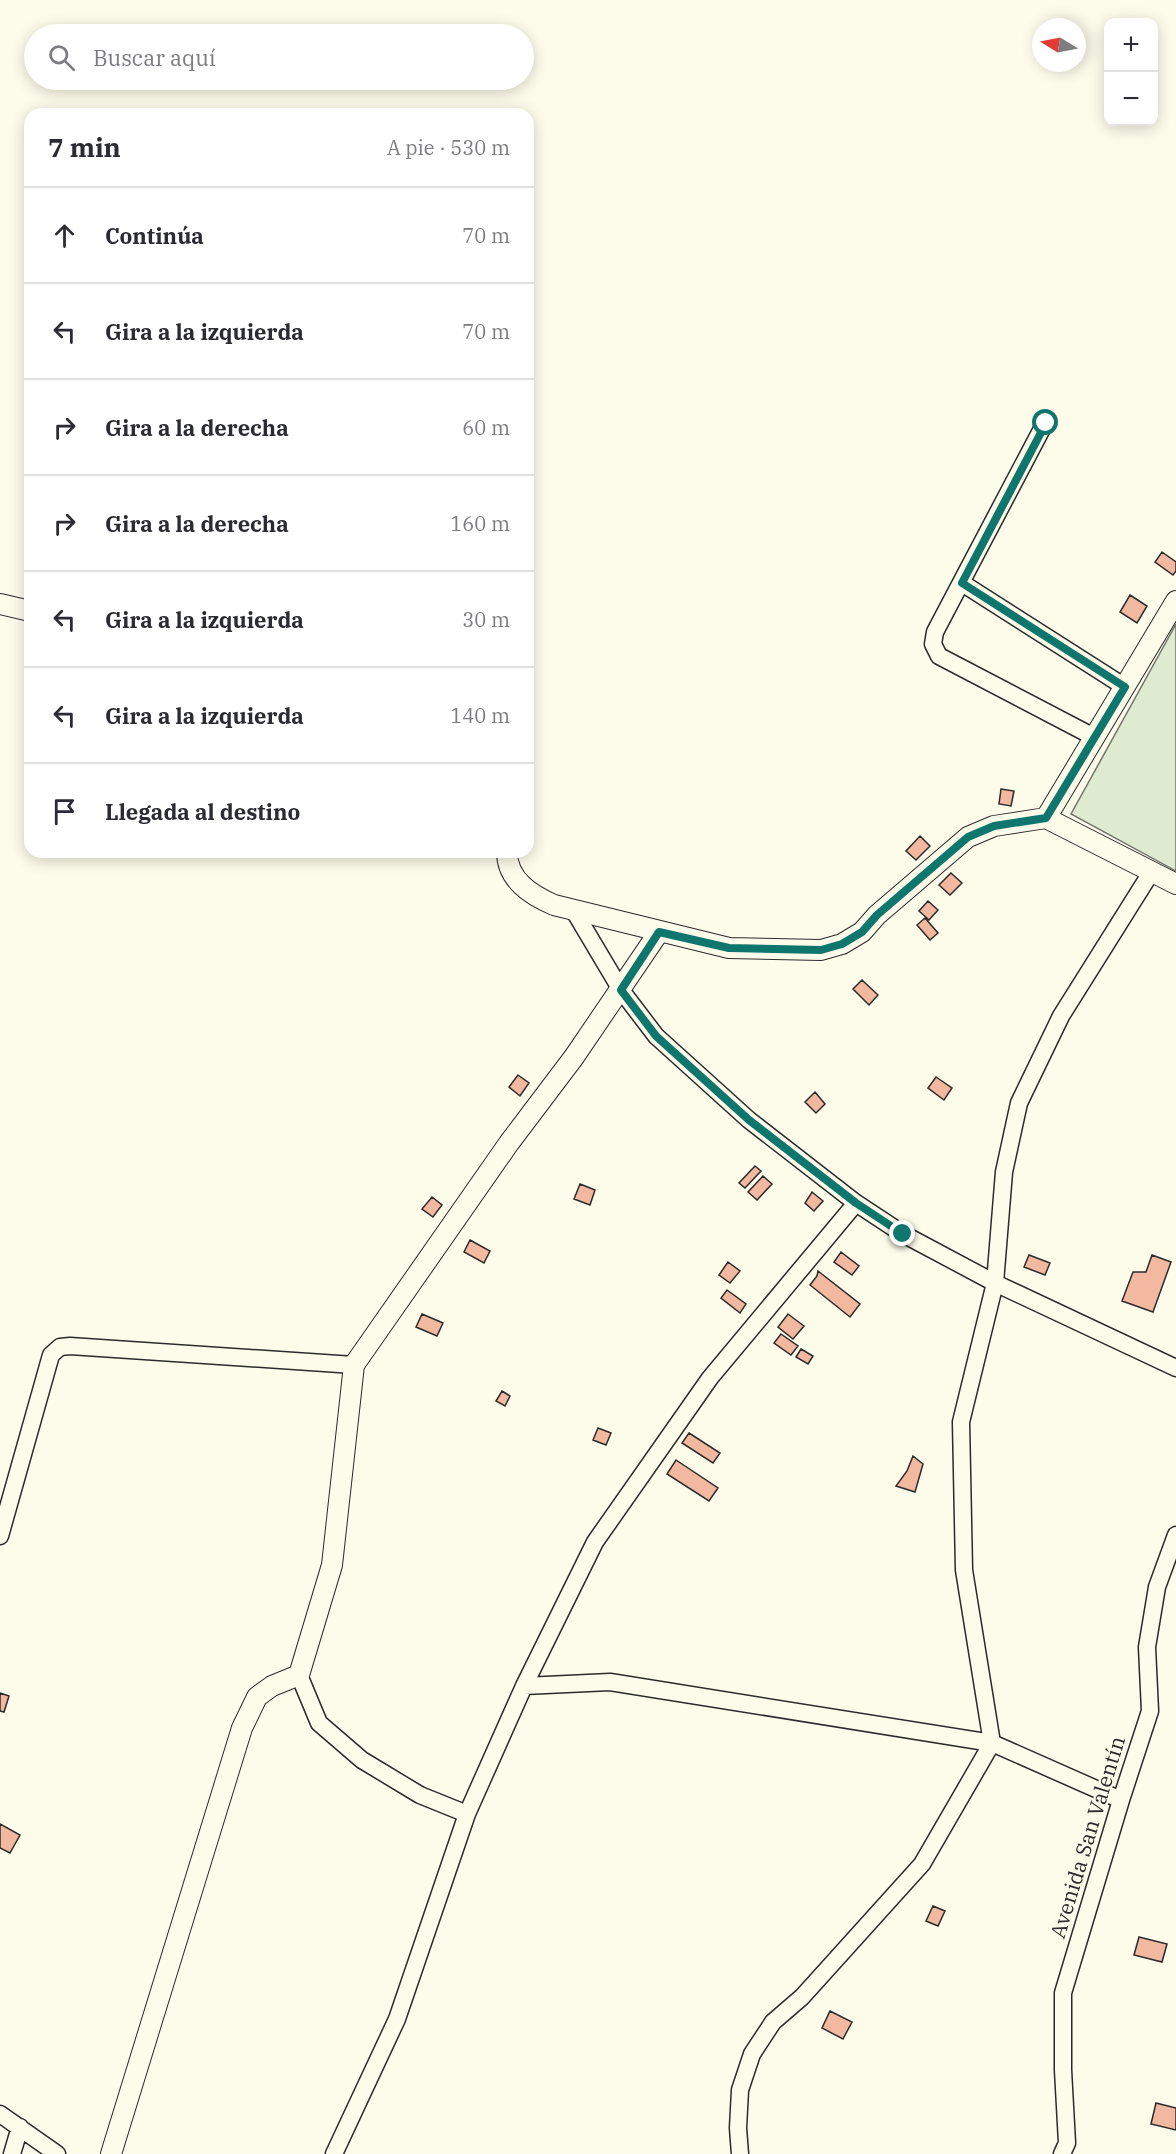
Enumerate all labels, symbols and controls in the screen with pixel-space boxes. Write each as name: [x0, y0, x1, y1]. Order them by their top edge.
north arrow: [1032, 18, 1086, 72]
map controls: [1104, 18, 1158, 126]
button: +: [1104, 18, 1158, 72]
search box: [24, 24, 534, 90]
icon: search: [45, 41, 78, 74]
text: Buscar aquí: [93, 43, 216, 72]
button: −: [1104, 72, 1158, 126]
text: 7 min: [48, 130, 121, 164]
text: A pie · 530 m: [387, 134, 510, 161]
icon: ahead: [48, 219, 81, 252]
text: Continúa: [105, 221, 204, 250]
text: 70 m: [462, 222, 510, 249]
icon: left: [48, 315, 81, 348]
text: Gira a la izquierda: [105, 317, 304, 346]
text: 70 m: [462, 318, 510, 345]
route start: [1032, 409, 1058, 435]
icon: right: [48, 411, 81, 444]
text: Gira a la derecha: [105, 413, 289, 442]
text: 60 m: [462, 414, 510, 441]
icon: right: [48, 507, 81, 540]
text: Gira a la derecha: [105, 509, 289, 538]
text: 160 m: [450, 510, 510, 537]
icon: left: [48, 603, 81, 636]
text: Gira a la izquierda: [105, 605, 304, 634]
text: 30 m: [462, 606, 510, 633]
icon: left: [48, 699, 81, 732]
text: Gira a la izquierda: [105, 701, 304, 730]
text: 140 m: [450, 702, 510, 729]
icon: arrive: [48, 795, 81, 828]
text: Llegada al destino: [105, 797, 300, 826]
route end: [889, 1220, 915, 1246]
street label: Avenida San Valentín: [1043, 1733, 1131, 1941]

